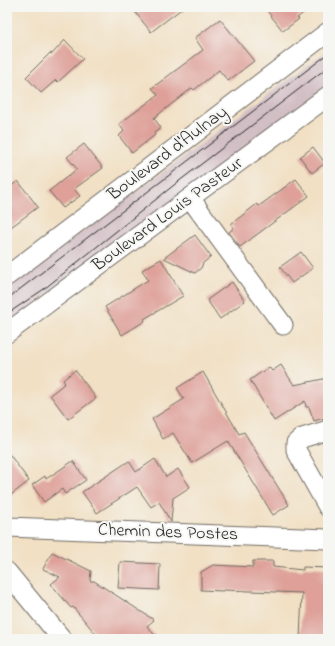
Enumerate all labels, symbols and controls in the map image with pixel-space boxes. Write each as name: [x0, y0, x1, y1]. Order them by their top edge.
street label: Boulevard d'Aulnay: [102, 100, 234, 209]
street label: Boulevard Louis Pasteur: [86, 151, 249, 279]
street label: Chemin des Postes: [98, 518, 238, 548]

